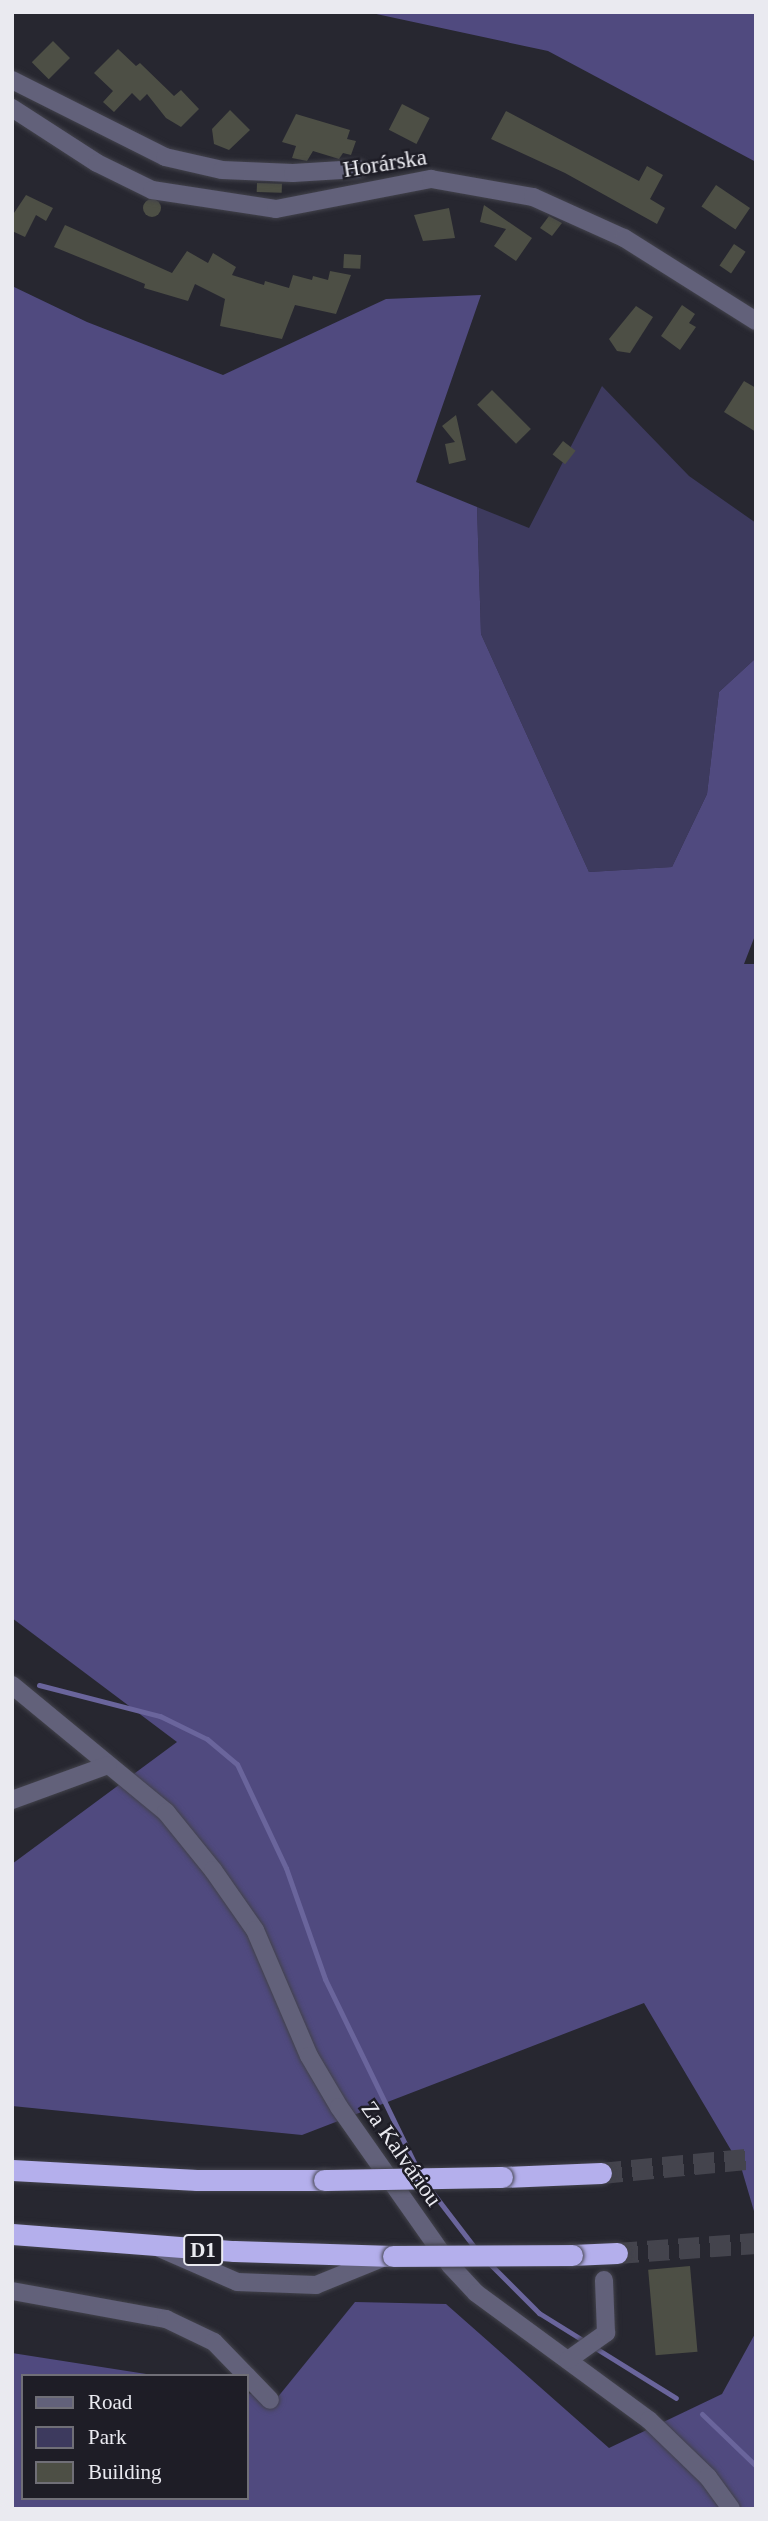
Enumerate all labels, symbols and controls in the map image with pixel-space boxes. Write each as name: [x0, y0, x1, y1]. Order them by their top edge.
street label: Horárska: [341, 144, 429, 184]
street label: Za Kalváriou: [355, 2096, 447, 2212]
road number: D1: [182, 2232, 224, 2268]
legend: [21, 2374, 248, 2500]
text: Road: [88, 2390, 132, 2414]
text: Park: [88, 2425, 127, 2449]
text: Building: [88, 2460, 162, 2484]

